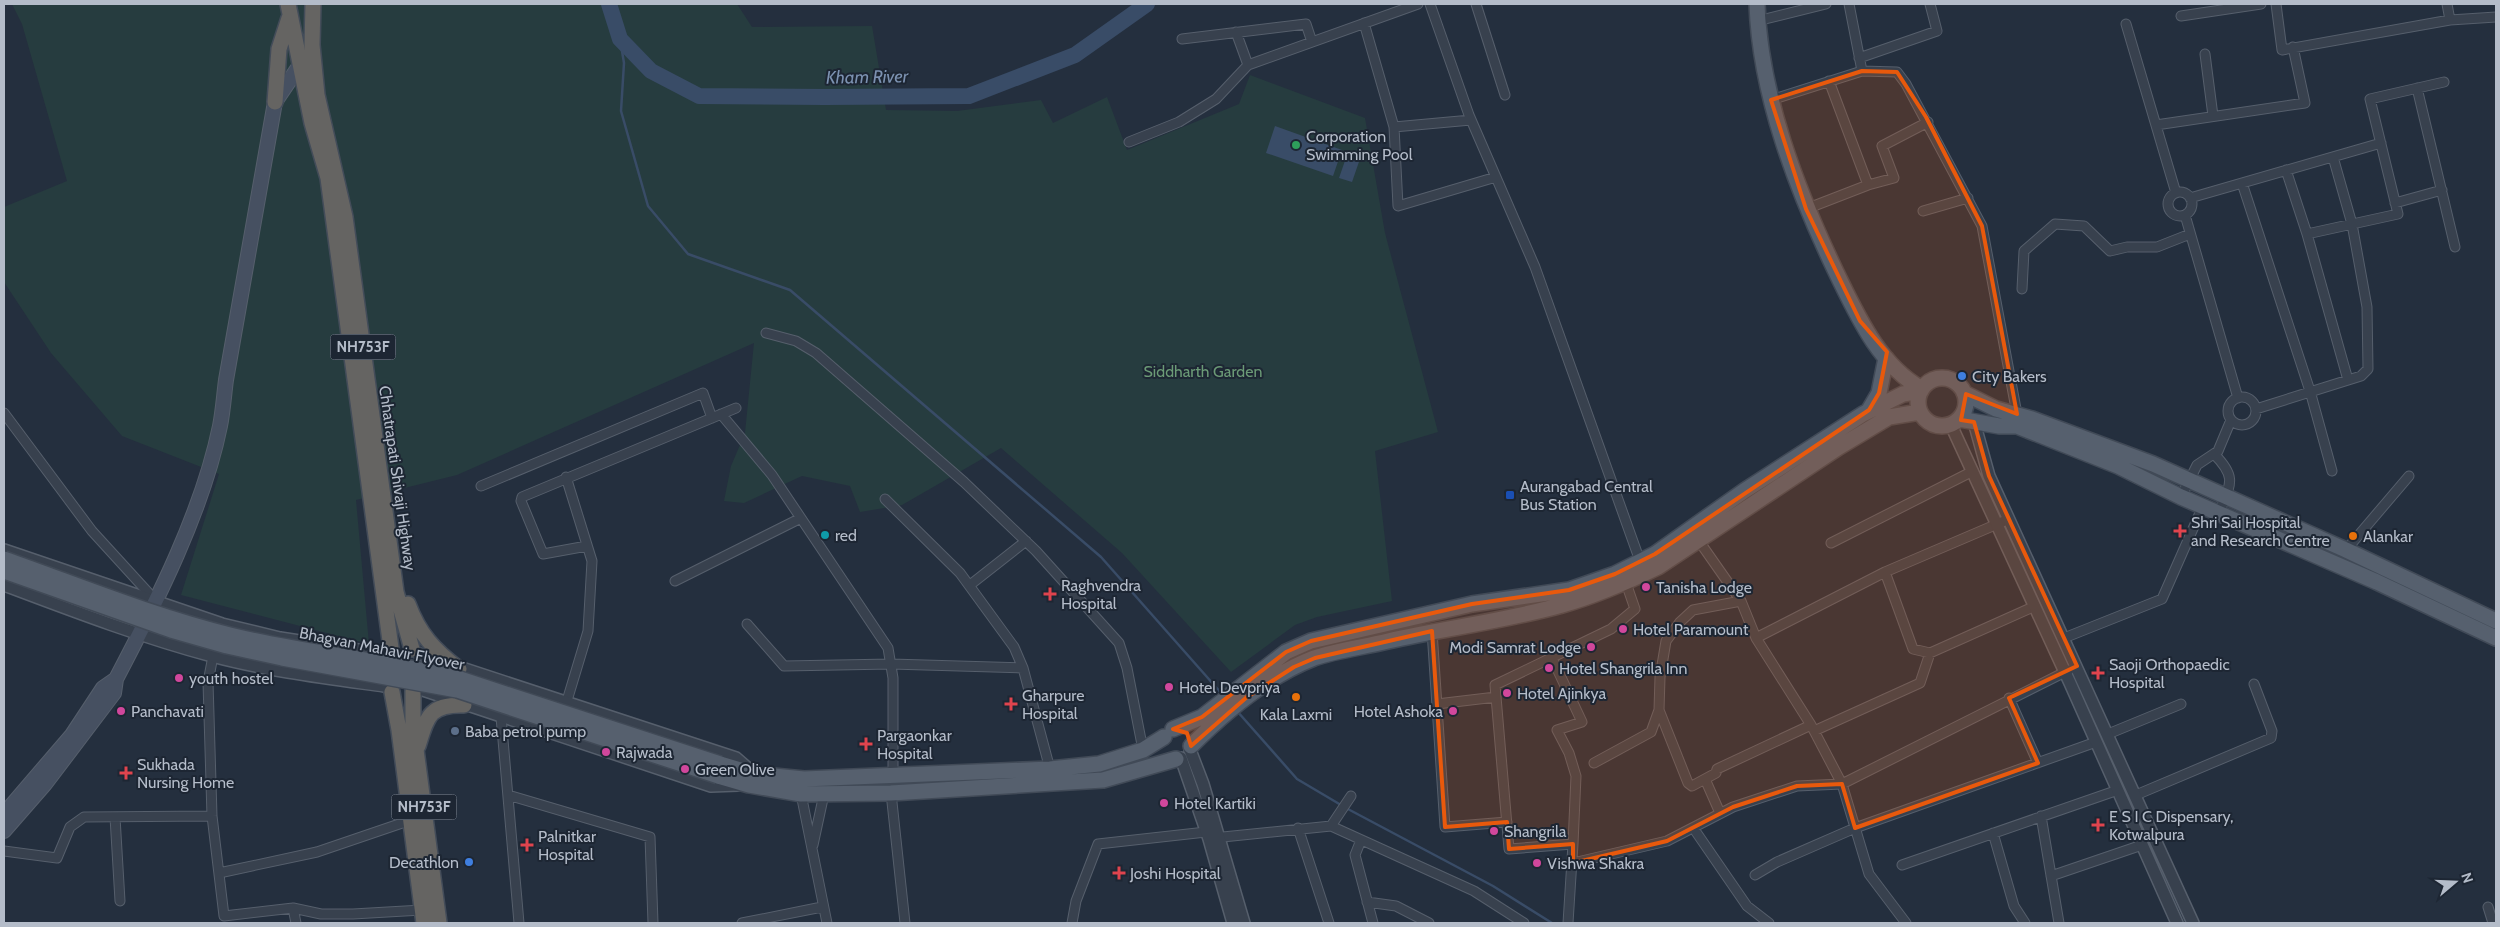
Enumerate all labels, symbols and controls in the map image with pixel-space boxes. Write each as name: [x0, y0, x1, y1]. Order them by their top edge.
water label: Kham River: [826, 65, 910, 89]
place label: Corporation Swimming Pool: [1306, 127, 1413, 164]
marker: Corporation Swimming Pool: [1290, 139, 1302, 151]
road number: NH753F: [330, 334, 396, 360]
park label: Siddharth Garden: [1144, 362, 1262, 381]
place label: City Bakers: [1972, 367, 2047, 386]
marker: City Bakers: [1956, 370, 1968, 382]
street label: Chhatrapati Shivaji Highway: [375, 384, 420, 572]
place label: Aurangabad Central Bus Station: [1520, 477, 1653, 514]
marker: Aurangabad Central Bus Station: [1504, 489, 1516, 501]
place label: Shri Sai Hospital and Research Centre: [2191, 513, 2330, 550]
marker: Shri Sai Hospital and Research Centre: [2173, 524, 2187, 538]
place label: red: [835, 526, 857, 545]
place label: Alankar: [2363, 527, 2414, 546]
marker: red: [819, 529, 831, 541]
marker: Alankar: [2347, 530, 2359, 542]
place label: Raghvendra Hospital: [1061, 576, 1141, 613]
place label: Tanisha Lodge: [1656, 578, 1752, 597]
marker: Tanisha Lodge: [1640, 581, 1652, 593]
marker: Raghvendra Hospital: [1043, 587, 1057, 601]
place label: Hotel Paramount: [1633, 620, 1749, 639]
street label: Bhagvan Mahavir Flyover: [298, 623, 467, 674]
marker: Hotel Paramount: [1617, 623, 1629, 635]
place label: Modi Samrat Lodge: [1449, 638, 1581, 657]
marker: Modi Samrat Lodge: [1585, 641, 1597, 653]
place label: Saoji Orthopaedic Hospital: [2109, 655, 2230, 692]
place label: Hotel Shangrila Inn: [1559, 659, 1688, 678]
marker: Hotel Shangrila Inn: [1543, 662, 1555, 674]
marker: Saoji Orthopaedic Hospital: [2091, 666, 2105, 680]
place label: youth hostel: [189, 669, 273, 688]
marker: youth hostel: [173, 672, 185, 684]
place label: Hotel Devpriya: [1179, 678, 1281, 697]
marker: Hotel Devpriya: [1163, 681, 1175, 693]
place label: Hotel Ajinkya: [1517, 684, 1606, 703]
place label: Gharpure Hospital: [1022, 686, 1084, 723]
marker: Hotel Ajinkya: [1501, 687, 1513, 699]
marker: Kala Laxmi: [1290, 691, 1302, 703]
marker: Gharpure Hospital: [1004, 697, 1018, 711]
place label: Panchavati: [131, 702, 204, 721]
place label: Hotel Ashoka: [1354, 702, 1443, 721]
marker: Panchavati: [115, 705, 127, 717]
place label: Kala Laxmi: [1260, 705, 1332, 724]
marker: Hotel Ashoka: [1447, 705, 1459, 717]
place label: Baba petrol pump: [465, 722, 586, 741]
marker: Baba petrol pump: [449, 725, 461, 737]
place label: Pargaonkar Hospital: [877, 726, 953, 763]
marker: Pargaonkar Hospital: [859, 737, 873, 751]
place label: Rajwada: [616, 743, 673, 762]
marker: Rajwada: [600, 746, 612, 758]
place label: Sukhada Nursing Home: [137, 755, 234, 792]
place label: Green Olive: [695, 760, 775, 779]
marker: Green Olive: [679, 763, 691, 775]
marker: Sukhada Nursing Home: [119, 766, 133, 780]
road number: NH753F: [392, 794, 456, 820]
place label: Hotel Kartiki: [1174, 794, 1256, 813]
marker: Hotel Kartiki: [1158, 797, 1170, 809]
place label: E S I C Dispensary, Kotwalpura: [2109, 807, 2234, 844]
marker: E S I C Dispensary, Kotwalpura: [2091, 818, 2105, 832]
place label: Shangrila: [1504, 822, 1567, 841]
marker: Shangrila: [1488, 825, 1500, 837]
place label: Palnitkar Hospital: [538, 827, 597, 864]
marker: Palnitkar Hospital: [520, 838, 534, 852]
place label: Decathlon: [389, 853, 459, 872]
place label: Vishwa Shakra: [1547, 854, 1645, 873]
marker: Decathlon: [463, 856, 475, 868]
marker: Vishwa Shakra: [1531, 857, 1543, 869]
north arrow: [2430, 857, 2480, 907]
place label: Joshi Hospital: [1129, 864, 1221, 883]
marker: Joshi Hospital: [1112, 866, 1126, 880]
text: N: [2457, 870, 2477, 885]

